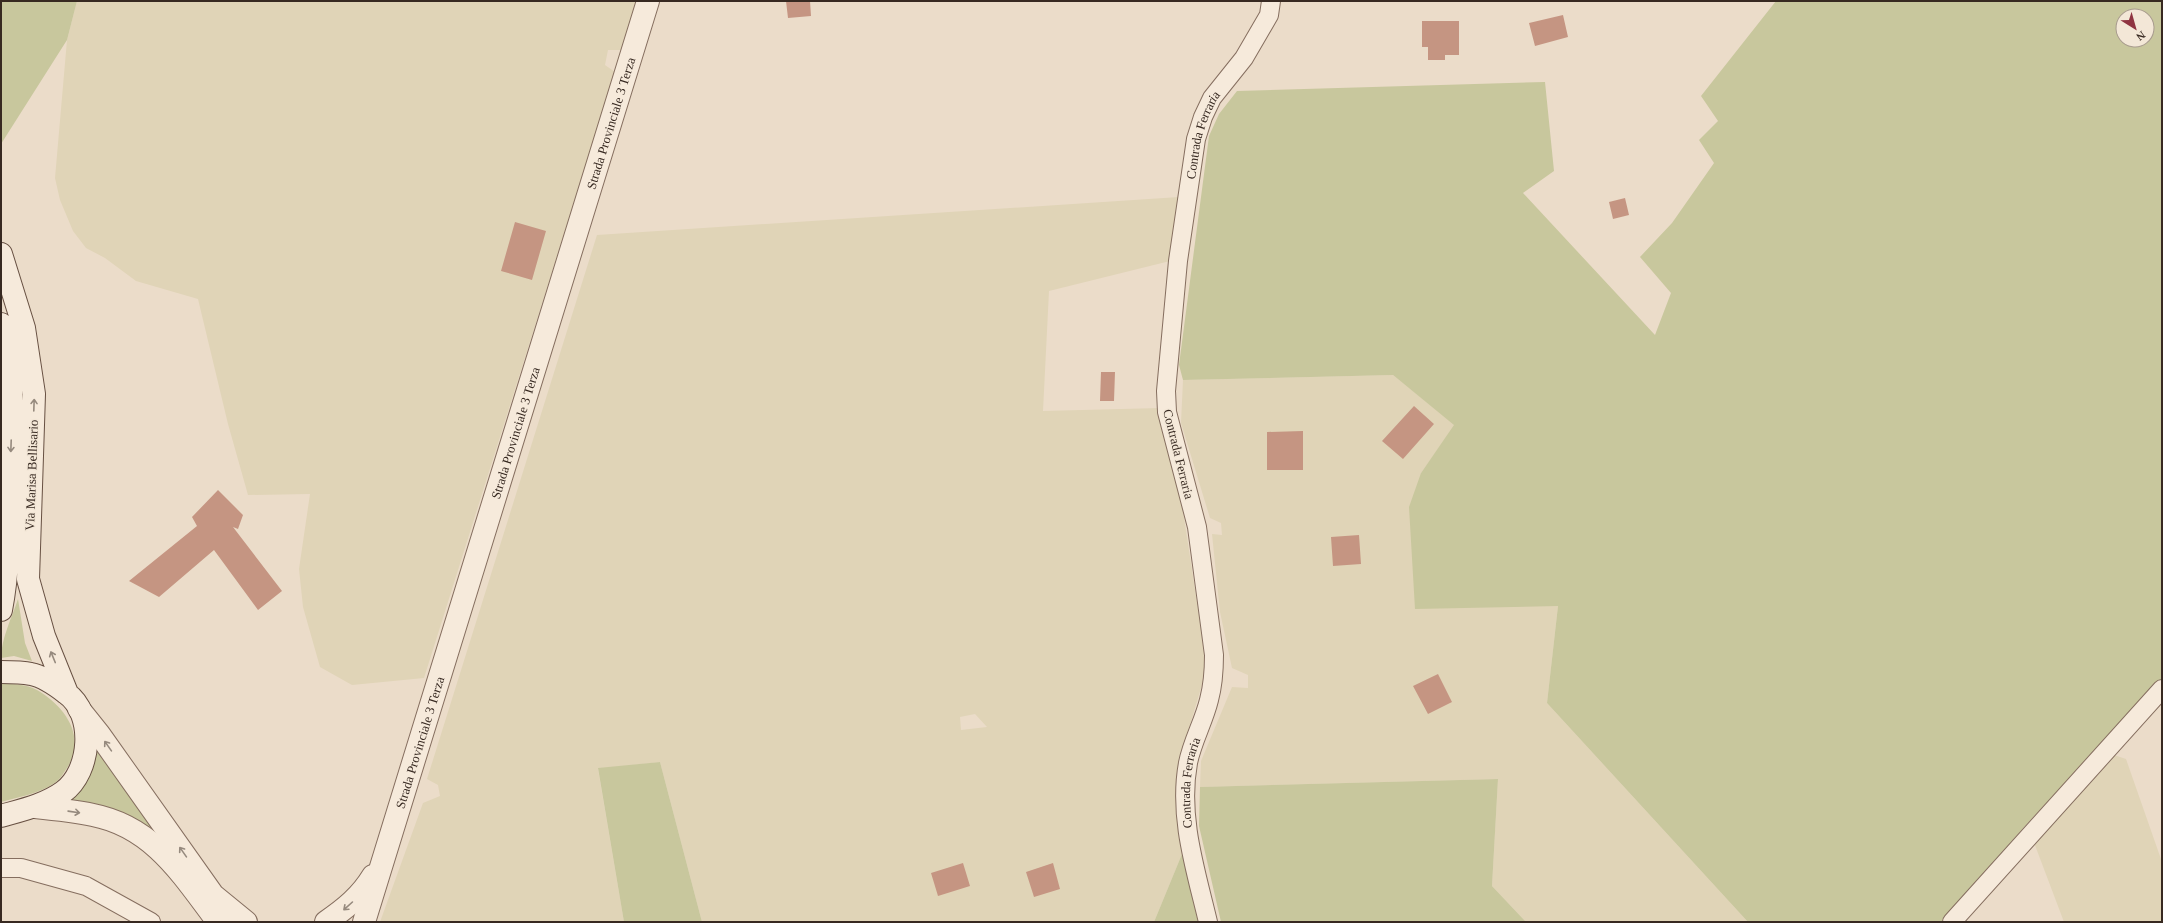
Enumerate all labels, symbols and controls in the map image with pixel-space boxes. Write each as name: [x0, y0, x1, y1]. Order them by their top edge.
north arrow: [2115, 8, 2155, 48]
text: N: [2134, 29, 2148, 43]
street label: Strada Provinciale 3 Terza: [583, 55, 638, 191]
street label: Contrada Ferraria: [1183, 87, 1223, 180]
street label: Strada Provinciale 3 Terza: [488, 365, 543, 501]
one-way arrow: [30, 399, 37, 412]
street label: Contrada Ferraria: [1160, 408, 1197, 501]
street label: Via Marisa Bellisario: [22, 419, 41, 531]
one-way arrow: [7, 439, 15, 452]
one-way arrow: [48, 652, 56, 664]
street label: Strada Provinciale 3 Terza: [392, 674, 447, 810]
street label: Contrada Ferraria: [1178, 735, 1203, 829]
one-way arrow: [104, 741, 112, 752]
one-way arrow: [67, 808, 80, 816]
one-way arrow: [179, 847, 187, 858]
one-way arrow: [343, 901, 353, 910]

